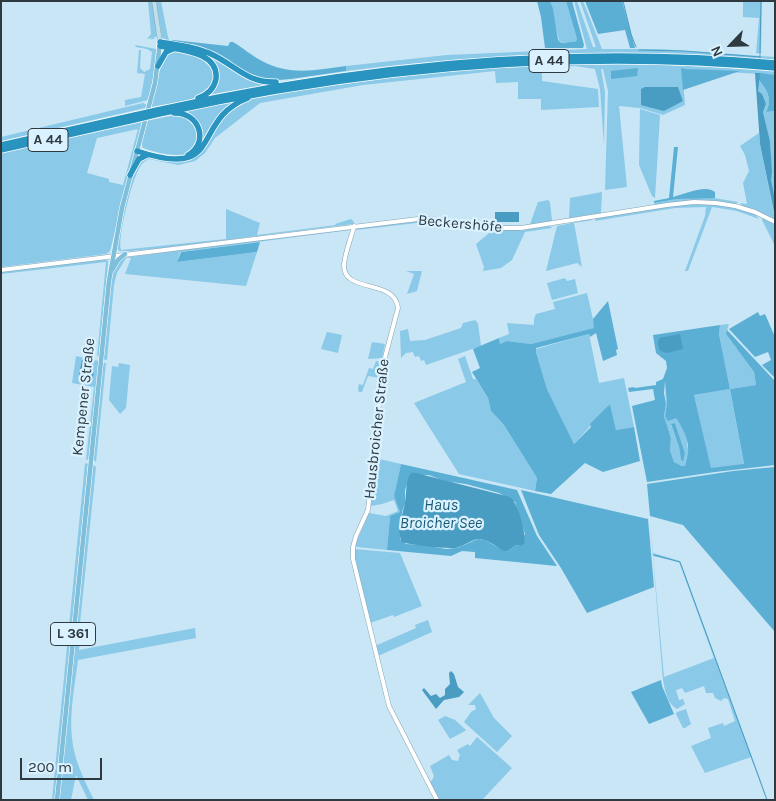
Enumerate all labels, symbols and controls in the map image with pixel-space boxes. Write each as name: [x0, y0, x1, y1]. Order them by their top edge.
north arrow: [706, 20, 756, 70]
text: N: [707, 43, 727, 59]
road number: A 44: [529, 49, 569, 72]
road number: A 44: [28, 128, 68, 152]
street label: Beckershöfe: [417, 211, 503, 237]
street label: Kempener Straße: [69, 337, 99, 457]
street label: Hausbroicher Straße: [361, 358, 393, 500]
water label: Haus Broicher See: [400, 495, 482, 533]
road number: L 361: [50, 622, 96, 646]
scale bar: [22, 748, 105, 780]
text: 200 m: [28, 758, 72, 776]

